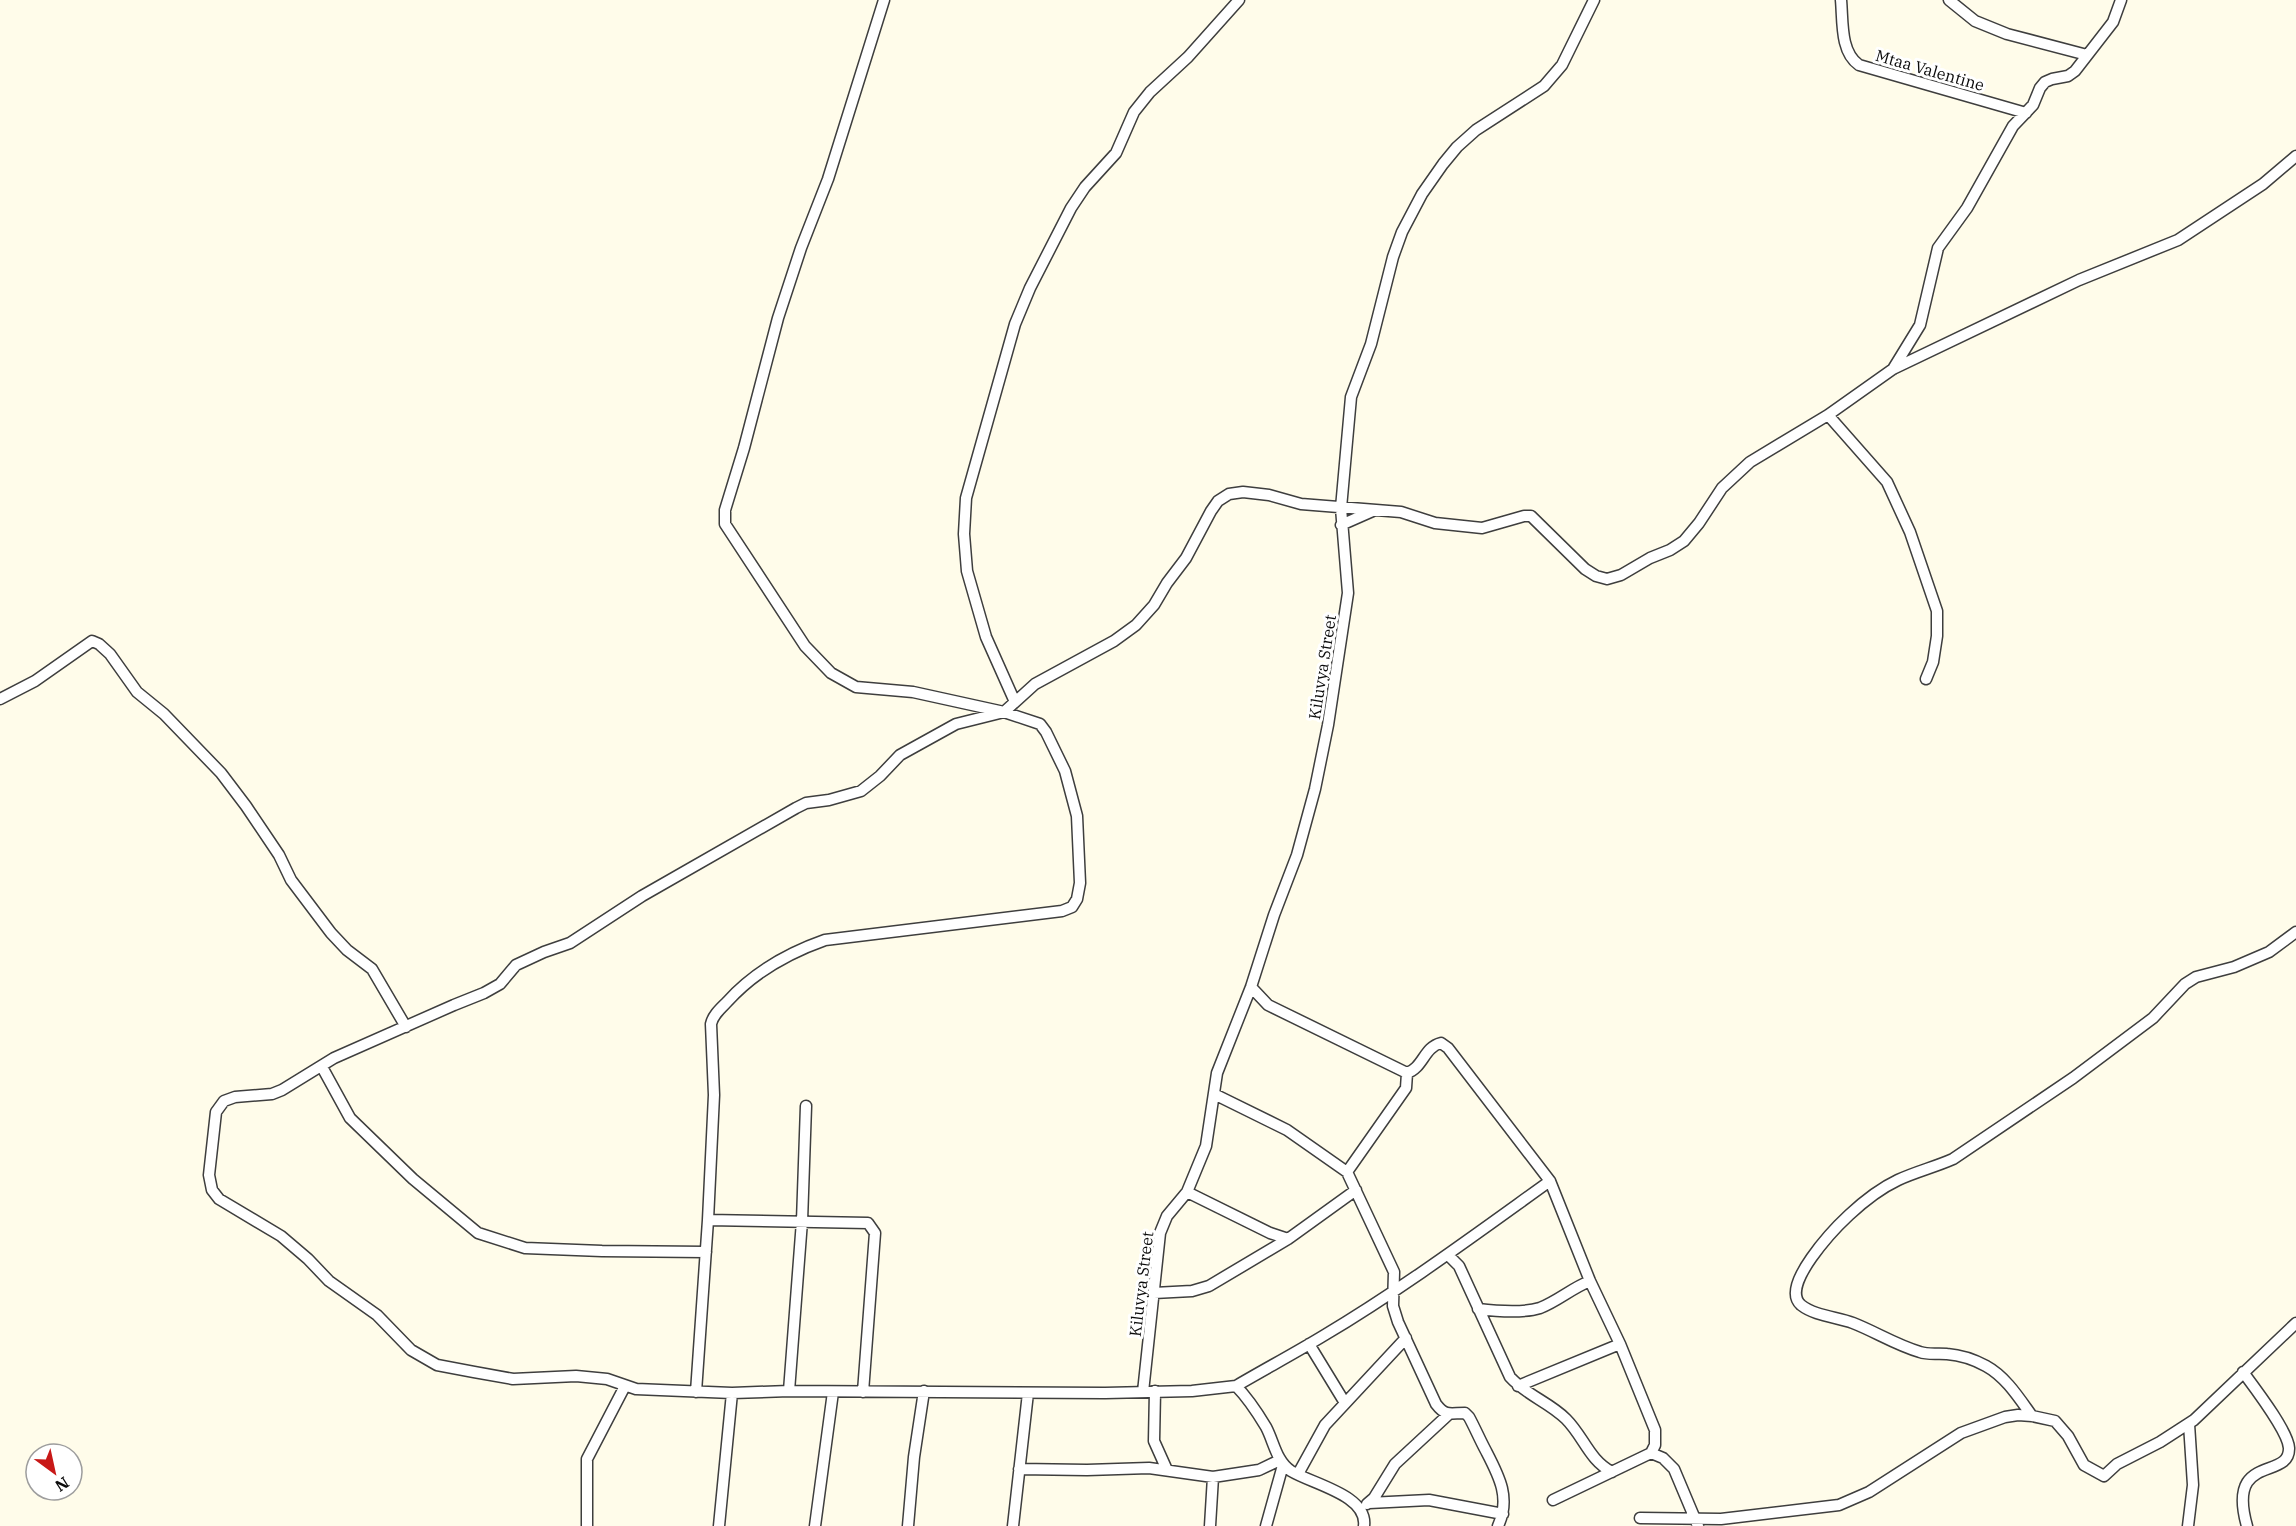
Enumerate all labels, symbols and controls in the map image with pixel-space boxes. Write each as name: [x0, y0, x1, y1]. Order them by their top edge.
street label: Mtaa Valentine: [1873, 45, 1987, 95]
street label: Kiluvya Street: [1304, 613, 1340, 721]
street label: Kiluvya Street: [1125, 1230, 1157, 1338]
north arrow: [24, 1442, 84, 1502]
text: N: [51, 1473, 73, 1496]

